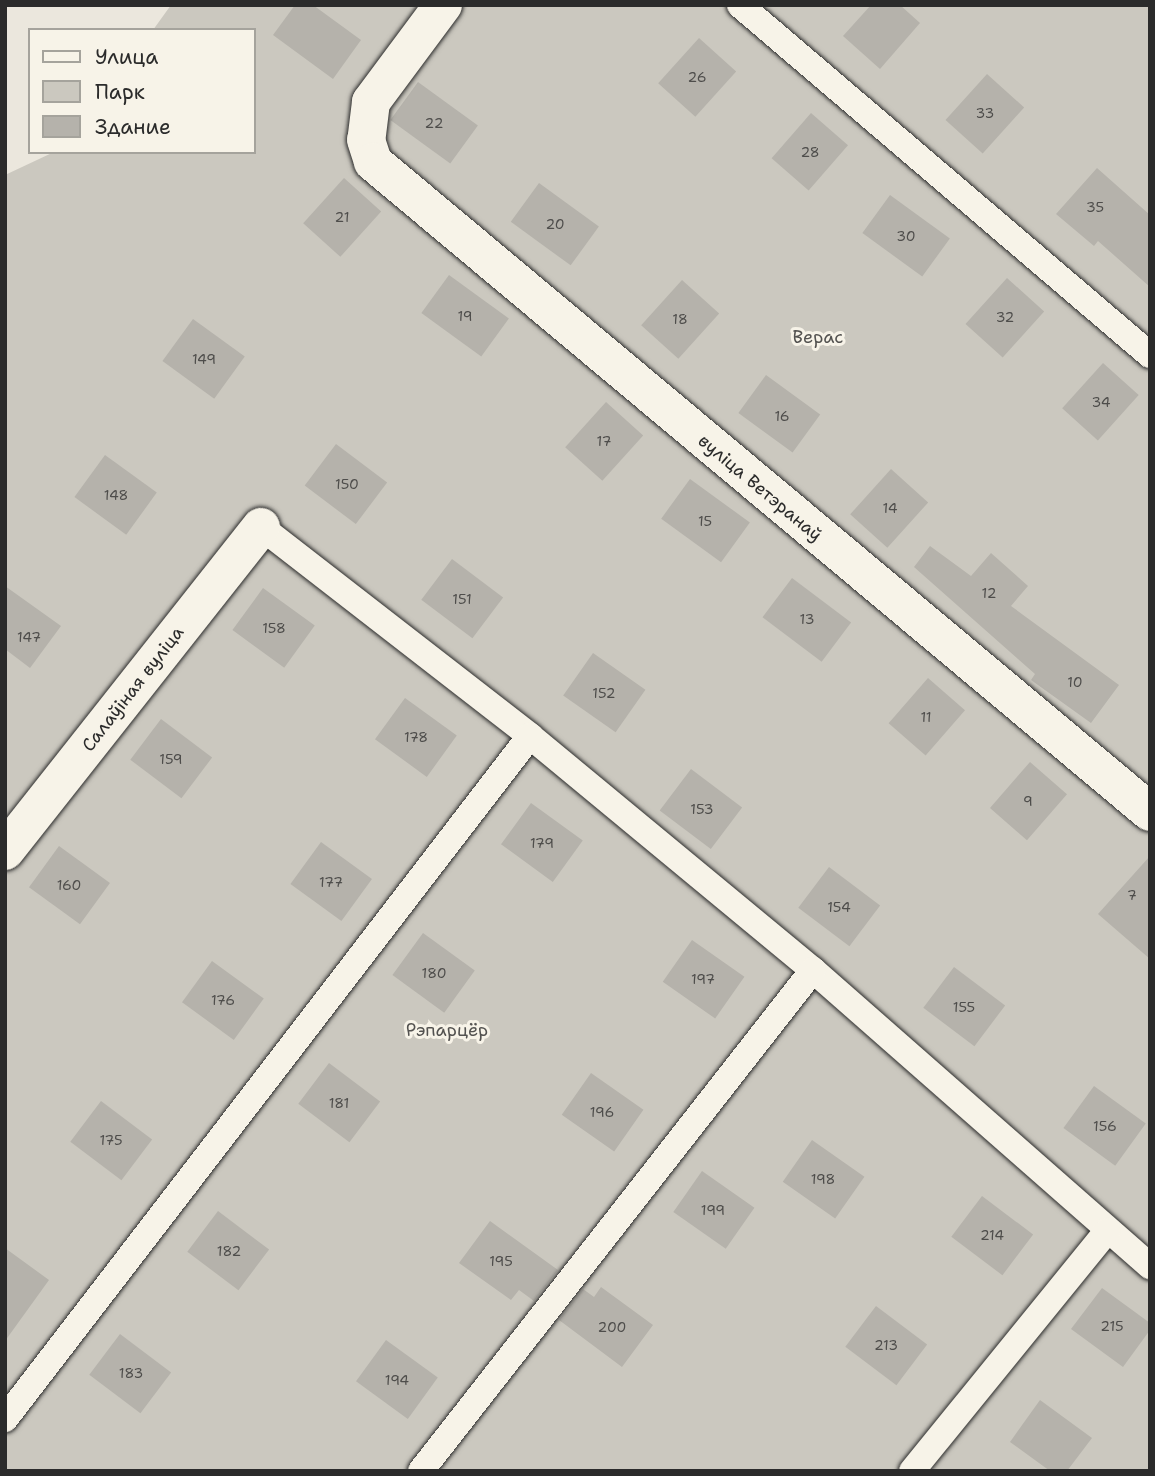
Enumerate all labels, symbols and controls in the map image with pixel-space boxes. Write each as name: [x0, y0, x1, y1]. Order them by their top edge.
legend: [28, 28, 256, 154]
text: Улица: [95, 43, 158, 71]
house number: 26: [688, 69, 706, 85]
text: Парк: [95, 78, 145, 106]
house number: 33: [976, 105, 994, 121]
text: Здание: [95, 113, 171, 141]
house number: 22: [425, 115, 443, 131]
house number: 28: [800, 144, 820, 160]
house number: 35: [1086, 199, 1104, 215]
house number: 21: [335, 209, 349, 225]
house number: 20: [545, 216, 565, 232]
house number: 30: [896, 228, 916, 244]
house number: 19: [457, 308, 473, 324]
house number: 32: [996, 309, 1014, 325]
house number: 18: [672, 311, 688, 327]
park label: Верас: [793, 326, 843, 348]
house number: 149: [192, 351, 216, 367]
house number: 34: [1091, 394, 1111, 410]
house number: 16: [774, 408, 790, 424]
street label: вуліца Ветэранаў: [694, 430, 826, 546]
house number: 17: [597, 433, 611, 449]
house number: 150: [335, 476, 359, 492]
house number: 148: [104, 487, 128, 503]
house number: 14: [882, 500, 898, 516]
house number: 15: [698, 513, 712, 529]
house number: 12: [982, 585, 996, 601]
house number: 151: [452, 591, 472, 607]
house number: 13: [800, 611, 814, 627]
house number: 158: [262, 620, 286, 636]
street label: Салаўіная вуліца: [77, 622, 189, 756]
house number: 147: [17, 629, 41, 645]
house number: 10: [1067, 674, 1083, 690]
house number: 152: [592, 685, 616, 701]
house number: 11: [920, 709, 932, 725]
house number: 178: [404, 729, 428, 745]
house number: 159: [159, 751, 183, 767]
house number: 9: [1023, 793, 1033, 809]
house number: 153: [690, 801, 714, 817]
house number: 179: [530, 835, 554, 851]
house number: 177: [319, 874, 343, 890]
house number: 160: [57, 877, 81, 893]
house number: 7: [1127, 887, 1137, 903]
house number: 154: [827, 899, 851, 915]
house number: 180: [422, 965, 446, 981]
house number: 197: [691, 971, 715, 987]
house number: 176: [211, 992, 235, 1008]
house number: 155: [953, 999, 975, 1015]
park label: Рэпарцёр: [406, 1019, 488, 1041]
house number: 181: [329, 1095, 349, 1111]
house number: 196: [590, 1104, 614, 1120]
house number: 156: [1093, 1118, 1117, 1134]
house number: 175: [100, 1132, 122, 1148]
house number: 198: [811, 1171, 835, 1187]
house number: 199: [701, 1202, 725, 1218]
house number: 214: [980, 1227, 1004, 1243]
house number: 182: [217, 1243, 241, 1259]
house number: 195: [489, 1253, 513, 1269]
house number: 215: [1100, 1318, 1124, 1334]
house number: 200: [598, 1319, 626, 1335]
house number: 213: [874, 1337, 898, 1353]
house number: 183: [119, 1365, 143, 1381]
house number: 194: [385, 1372, 409, 1388]

